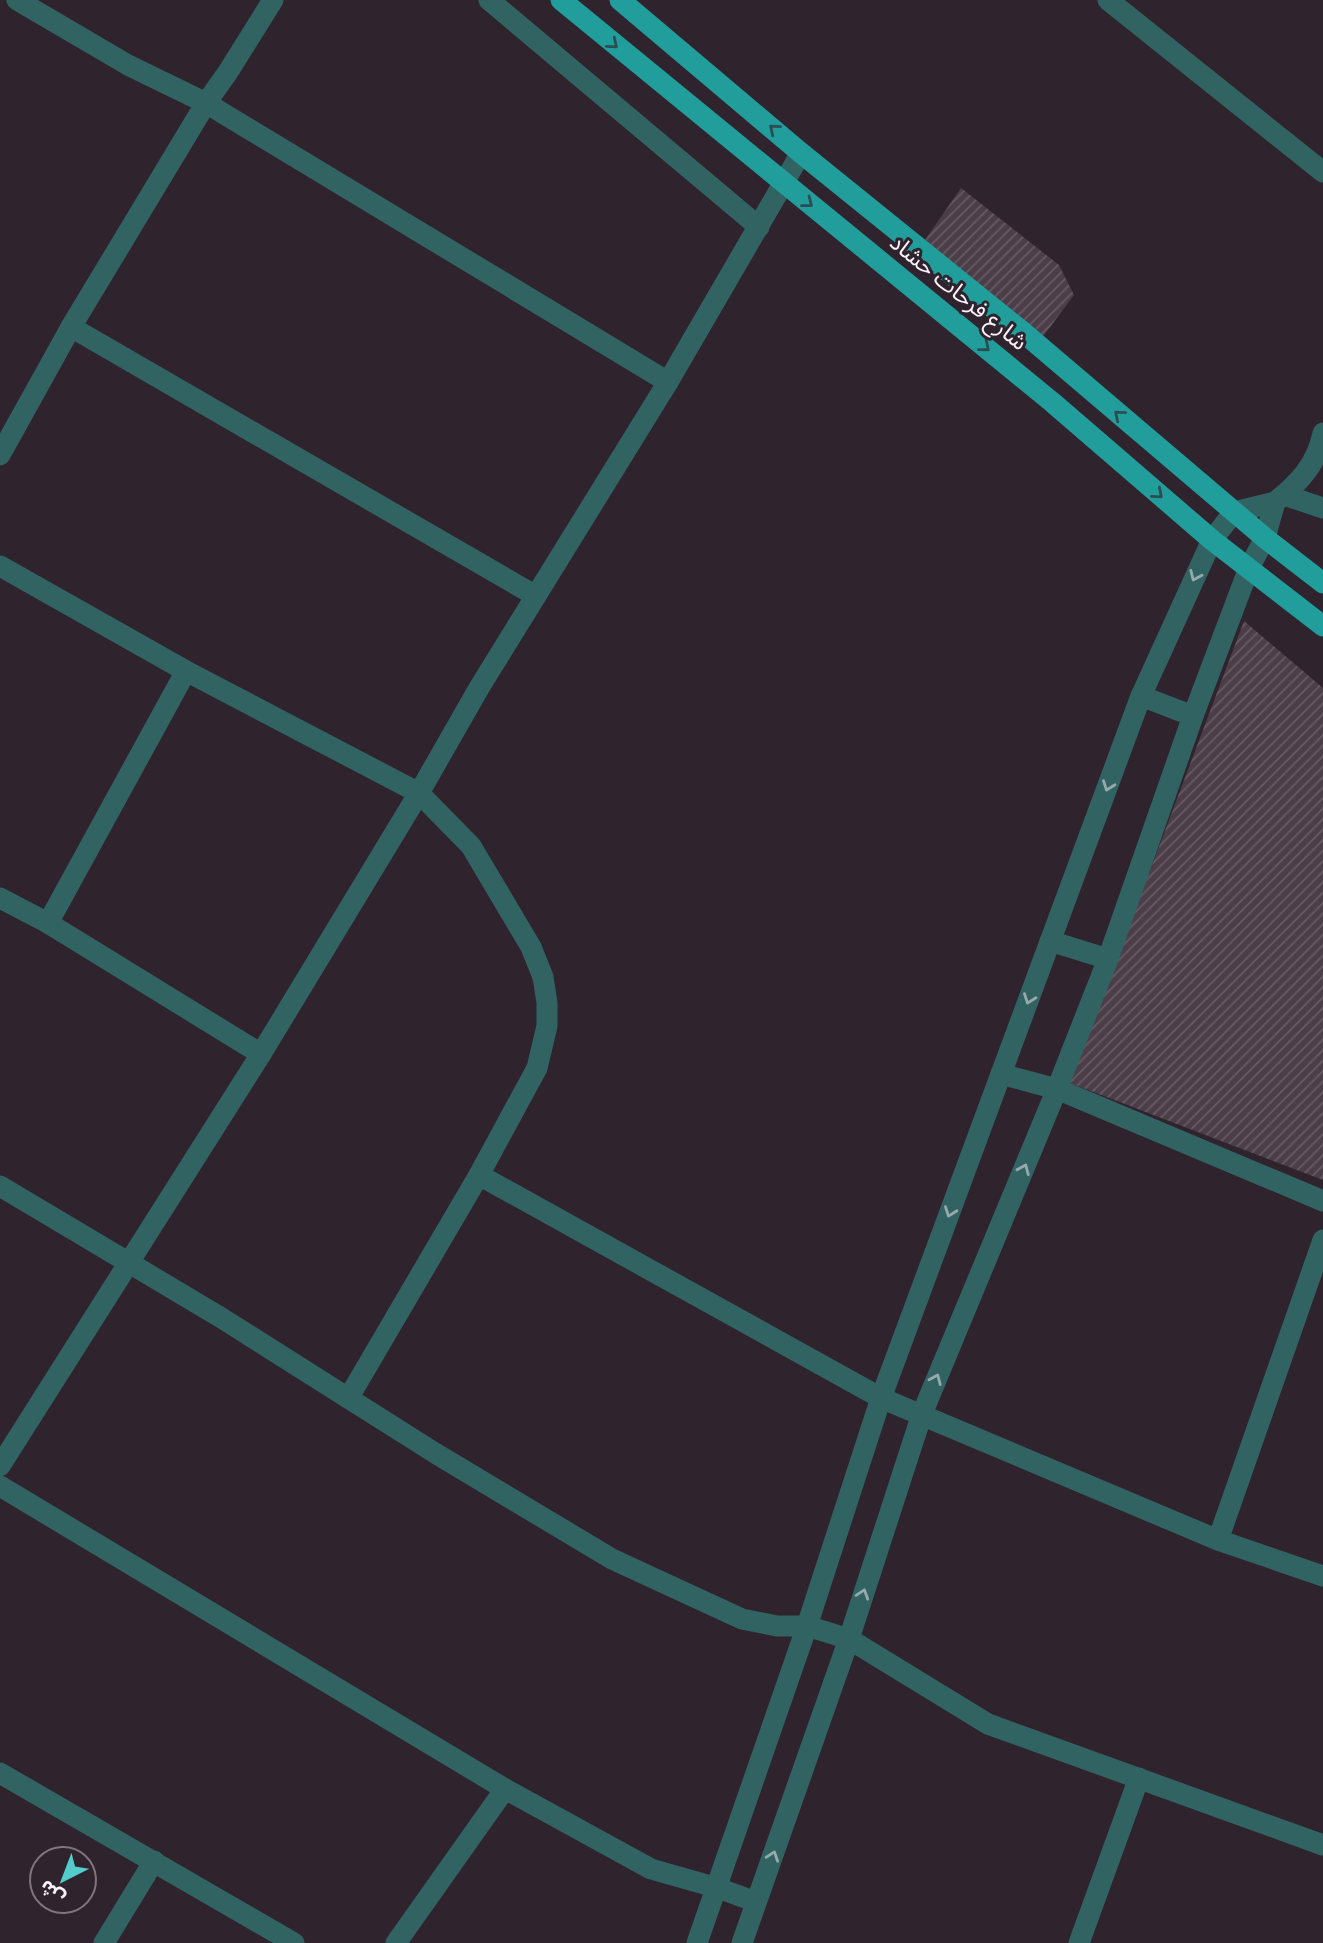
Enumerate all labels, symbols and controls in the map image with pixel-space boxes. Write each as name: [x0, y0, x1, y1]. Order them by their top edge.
one-way arrow: [605, 35, 618, 48]
one-way arrow: [769, 125, 782, 138]
one-way arrow: [800, 195, 813, 208]
street label: شارع فرحات حشاد: [883, 227, 1034, 358]
one-way arrow: [977, 338, 989, 351]
one-way arrow: [1114, 411, 1127, 423]
one-way arrow: [1150, 486, 1163, 498]
one-way arrow: [1189, 568, 1203, 581]
one-way arrow: [1102, 779, 1116, 791]
one-way arrow: [1023, 992, 1037, 1004]
one-way arrow: [1015, 1164, 1029, 1176]
one-way arrow: [944, 1206, 958, 1218]
one-way arrow: [928, 1374, 942, 1386]
one-way arrow: [855, 1589, 870, 1601]
north arrow: [28, 1845, 98, 1915]
one-way arrow: [764, 1850, 778, 1862]
text: ش: [34, 1874, 70, 1910]

